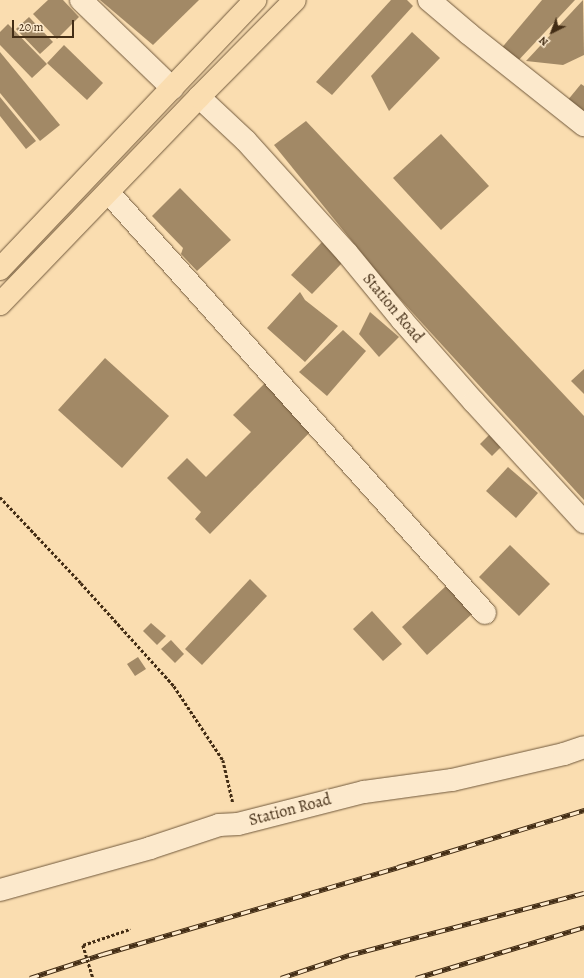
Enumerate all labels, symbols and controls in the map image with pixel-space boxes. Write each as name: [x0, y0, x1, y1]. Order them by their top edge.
scale bar: [14, 12, 76, 38]
north arrow: [532, 12, 572, 52]
text: 20 m: [19, 19, 43, 35]
text: N: [536, 33, 552, 50]
street label: Station Road: [359, 270, 427, 346]
street label: Station Road: [247, 790, 333, 830]

